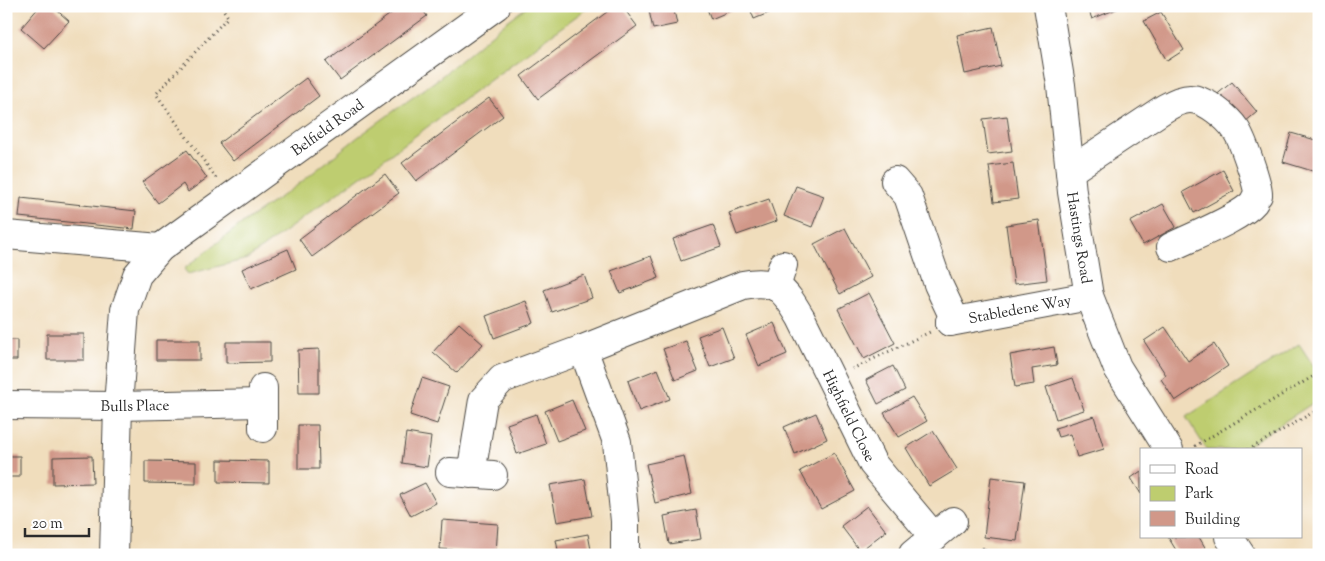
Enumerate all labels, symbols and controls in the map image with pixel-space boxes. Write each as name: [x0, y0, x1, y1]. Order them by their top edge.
street label: Belfield Road: [288, 95, 369, 162]
street label: Hastings Road: [1060, 190, 1096, 286]
street label: Stabledene Way: [967, 290, 1074, 330]
street label: Highfield Close: [816, 367, 879, 466]
street label: Bulls Place: [101, 396, 170, 418]
legend: [1140, 448, 1302, 538]
text: Road: [1185, 460, 1219, 481]
text: Park: [1185, 484, 1214, 505]
scale bar: [25, 506, 89, 538]
text: Building: [1185, 510, 1240, 531]
text: 20 m: [32, 514, 63, 535]

